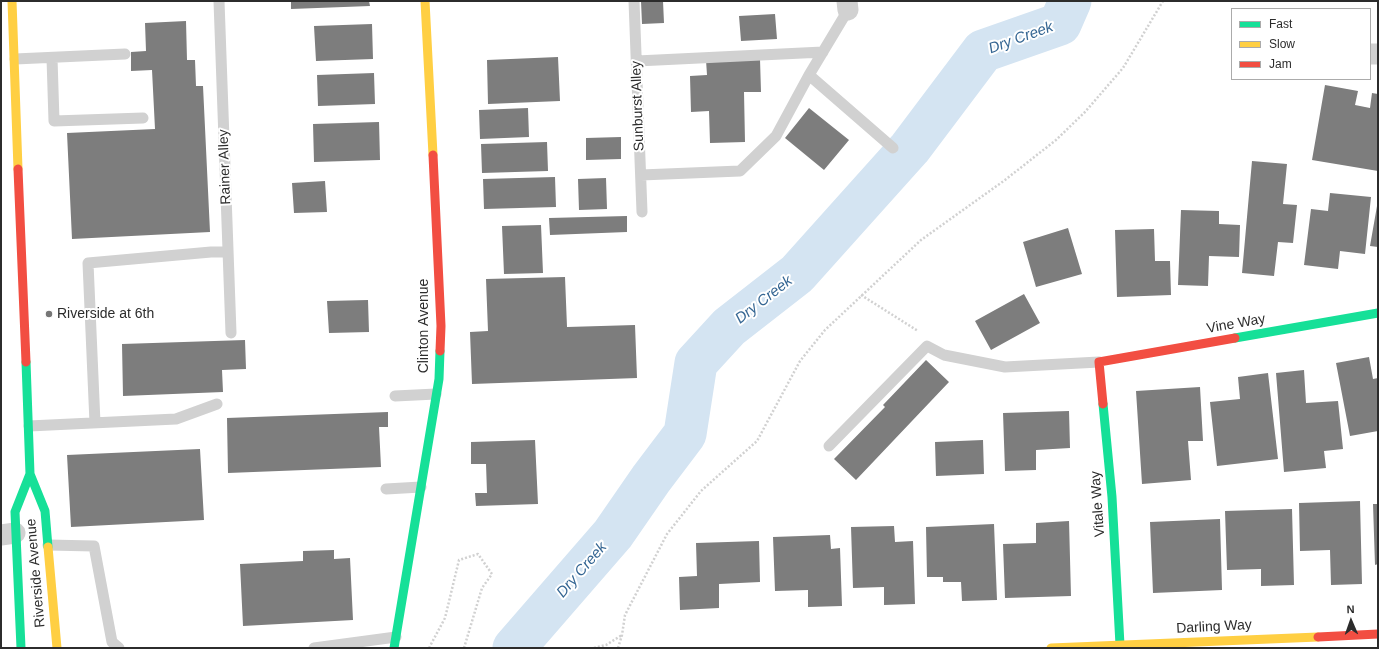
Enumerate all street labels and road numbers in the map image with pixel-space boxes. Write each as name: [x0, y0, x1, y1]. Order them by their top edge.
street label: Sunburst Alley: [628, 61, 648, 151]
street label: Rainer Alley: [215, 129, 235, 205]
street label: Clinton Avenue: [416, 279, 432, 373]
street label: Vine Way: [1205, 311, 1267, 337]
street label: Vitale Way: [1087, 470, 1109, 538]
street label: Riverside Avenue: [23, 518, 49, 628]
street label: Darling Way: [1176, 617, 1252, 637]

